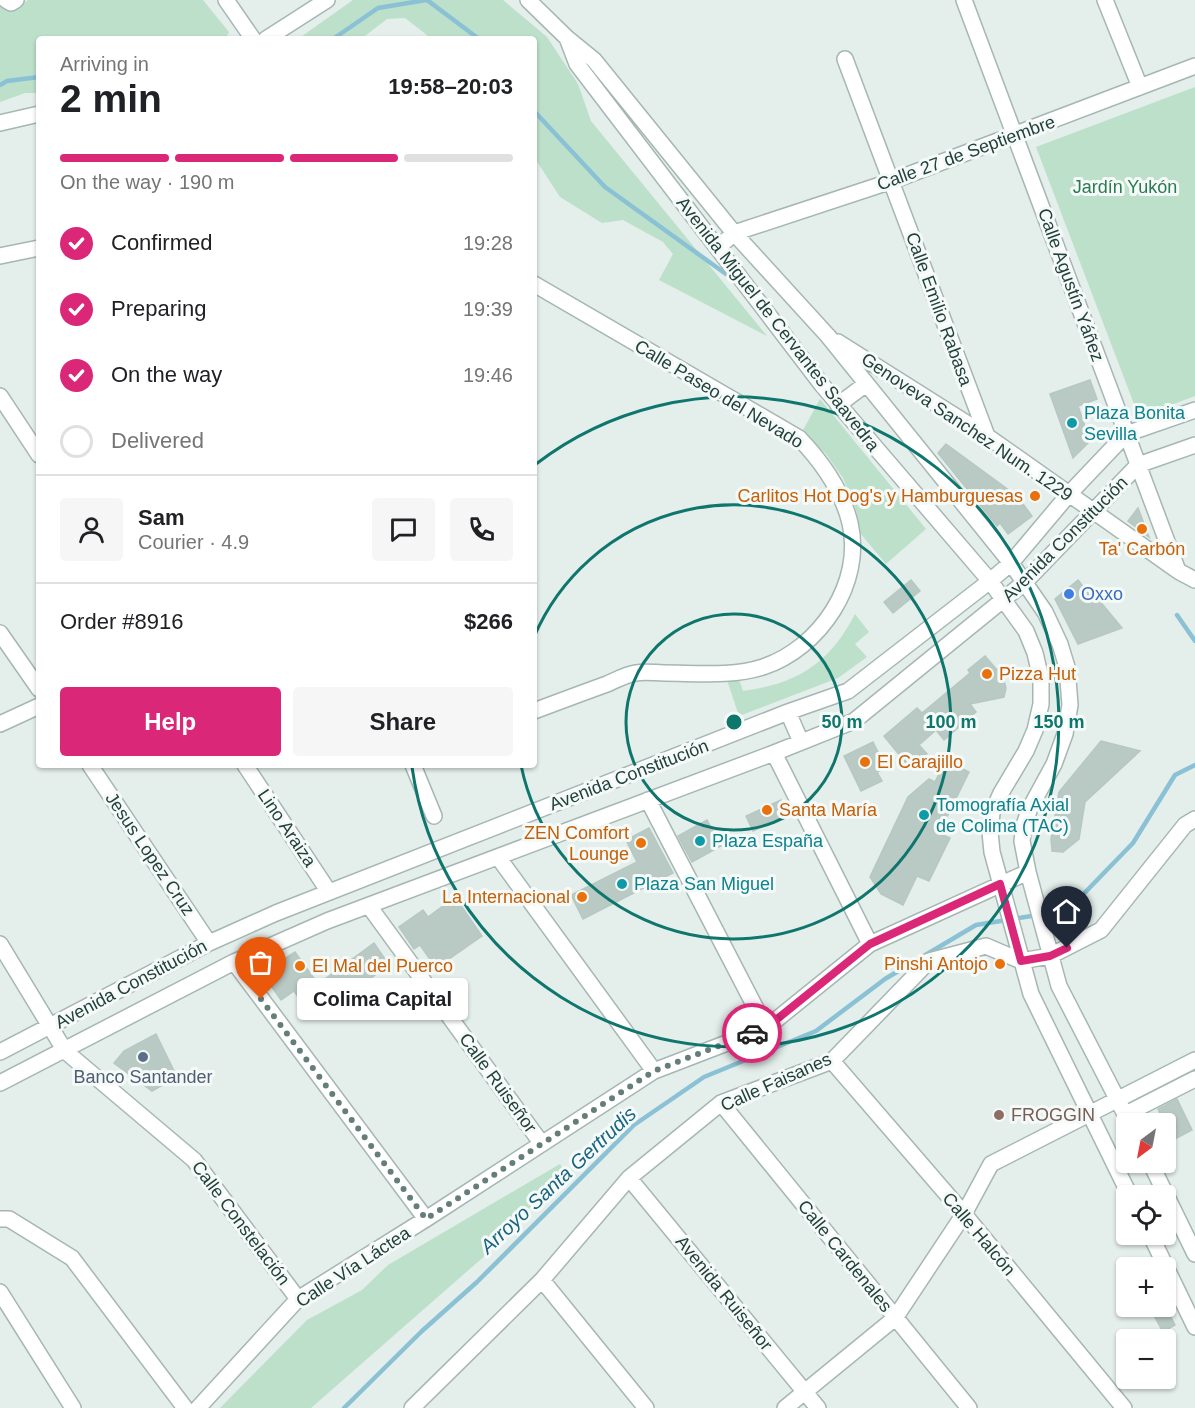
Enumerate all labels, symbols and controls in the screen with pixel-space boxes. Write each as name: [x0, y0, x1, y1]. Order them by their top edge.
text: Arriving in: [60, 53, 149, 75]
text: 19:58–20:03: [388, 74, 513, 99]
text: 2 min: [60, 77, 162, 120]
street label: Calle 27 de Septiembre: [874, 111, 1058, 195]
text: On the way · 190 m: [60, 171, 235, 193]
park label: Jardín Yukón: [1073, 177, 1177, 197]
street label: Avenida Miguel de Cervantes Saavedra: [673, 193, 884, 456]
street label: Calle Agustín Yáñez: [1034, 206, 1108, 364]
icon: check: [60, 227, 93, 260]
street label: Calle Emilio Rabasa: [902, 229, 976, 389]
text: Confirmed: [111, 230, 212, 255]
text: 19:28: [463, 232, 513, 254]
icon: check: [60, 293, 93, 326]
text: Preparing: [111, 296, 206, 321]
text: 19:39: [463, 298, 513, 320]
street label: Calle Paseo del Nevado: [631, 336, 807, 452]
street label: Genoveva Sanchez Num. 1229: [858, 349, 1076, 505]
icon: check: [60, 359, 93, 392]
text: On the way: [111, 362, 222, 387]
text: 19:46: [463, 364, 513, 386]
place label: Plaza Bonita Sevilla: [1084, 403, 1186, 444]
marker: Plaza Bonita Sevilla: [1065, 416, 1079, 430]
text: Delivered: [111, 428, 204, 453]
street label: Avenida Constitución: [998, 472, 1132, 606]
place label: Carlitos Hot Dog's y Hamburguesas: [737, 486, 1023, 506]
marker: Carlitos Hot Dog's y Hamburguesas: [1028, 489, 1042, 503]
button: person: [60, 498, 123, 561]
button: chat: [372, 498, 435, 561]
button: phone: [450, 498, 513, 561]
text: Sam: [138, 505, 184, 530]
marker: Ta' Carbón: [1135, 522, 1149, 536]
text: Courier · 4.9: [138, 531, 249, 553]
place label: Ta' Carbón: [1099, 539, 1185, 559]
place label: Oxxo: [1081, 584, 1123, 604]
marker: Oxxo: [1062, 587, 1076, 601]
text: Order #8916: [60, 609, 184, 634]
text: $266: [464, 609, 513, 634]
place label: Pizza Hut: [999, 664, 1076, 684]
marker: Pizza Hut: [980, 667, 994, 681]
button: Help: [60, 687, 281, 756]
button: Share: [293, 687, 513, 756]
centre of rings: [724, 712, 744, 732]
text: 50 m: [821, 712, 863, 732]
text: 100 m: [925, 712, 977, 732]
text: 150 m: [1033, 712, 1085, 732]
street label: Avenida Constitución: [547, 735, 711, 815]
place label: El Carajillo: [877, 752, 963, 772]
marker: El Carajillo: [858, 755, 872, 769]
street label: Lino Araiza: [254, 785, 321, 871]
street label: Jesus Lopez Cruz: [101, 789, 199, 919]
place label: Tomografía Axial de Colima (TAC): [936, 795, 1069, 836]
place label: Santa María: [779, 800, 878, 820]
marker: Santa María: [760, 803, 774, 817]
marker: Tomografía Axial de Colima (TAC): [917, 808, 931, 822]
place label: ZEN Comfort Lounge: [524, 823, 629, 864]
place label: Plaza España: [712, 831, 824, 851]
marker: Plaza España: [693, 834, 707, 848]
marker: ZEN Comfort Lounge: [634, 836, 648, 850]
place label: Plaza San Miguel: [634, 874, 774, 894]
marker: Plaza San Miguel: [615, 877, 629, 891]
pin: [1041, 886, 1092, 948]
place label: La Internacional: [442, 887, 570, 907]
marker: La Internacional: [575, 890, 589, 904]
icon: home: [1050, 895, 1083, 928]
street label: Avenida Constitución: [52, 936, 210, 1032]
pin: [235, 937, 286, 999]
icon: bag: [244, 946, 277, 979]
place label: Pinshi Antojo: [884, 954, 988, 974]
place label: El Mal del Puerco: [312, 956, 453, 976]
marker: Pinshi Antojo: [993, 957, 1007, 971]
marker: El Mal del Puerco: [293, 959, 307, 973]
callout: Colima Capital: [297, 978, 468, 1020]
text: Colima Capital: [313, 988, 452, 1010]
courier: [722, 1003, 782, 1063]
icon: car: [736, 1017, 769, 1050]
street label: Calle Ruiseñor: [455, 1029, 541, 1137]
street label: Calle Faisanes: [718, 1049, 834, 1115]
marker: Banco Santander: [136, 1050, 150, 1064]
place label: Banco Santander: [73, 1067, 213, 1087]
water label: Arroyo Santa Gertrudis: [475, 1102, 640, 1258]
place label: FROGGIN: [1011, 1105, 1095, 1125]
marker: FROGGIN: [992, 1108, 1006, 1122]
north arrow: [1116, 1113, 1176, 1173]
map controls: [1116, 1113, 1176, 1389]
street label: Calle Constelación: [188, 1157, 294, 1289]
button: locate: [1116, 1185, 1176, 1245]
street label: Calle Halcón: [939, 1188, 1019, 1280]
street label: Calle Cardenales: [794, 1196, 896, 1316]
street label: Calle Vía Láctea: [292, 1222, 415, 1311]
street label: Avenida Ruiseñor: [672, 1232, 776, 1354]
button: +: [1116, 1257, 1176, 1317]
button: −: [1116, 1329, 1176, 1389]

